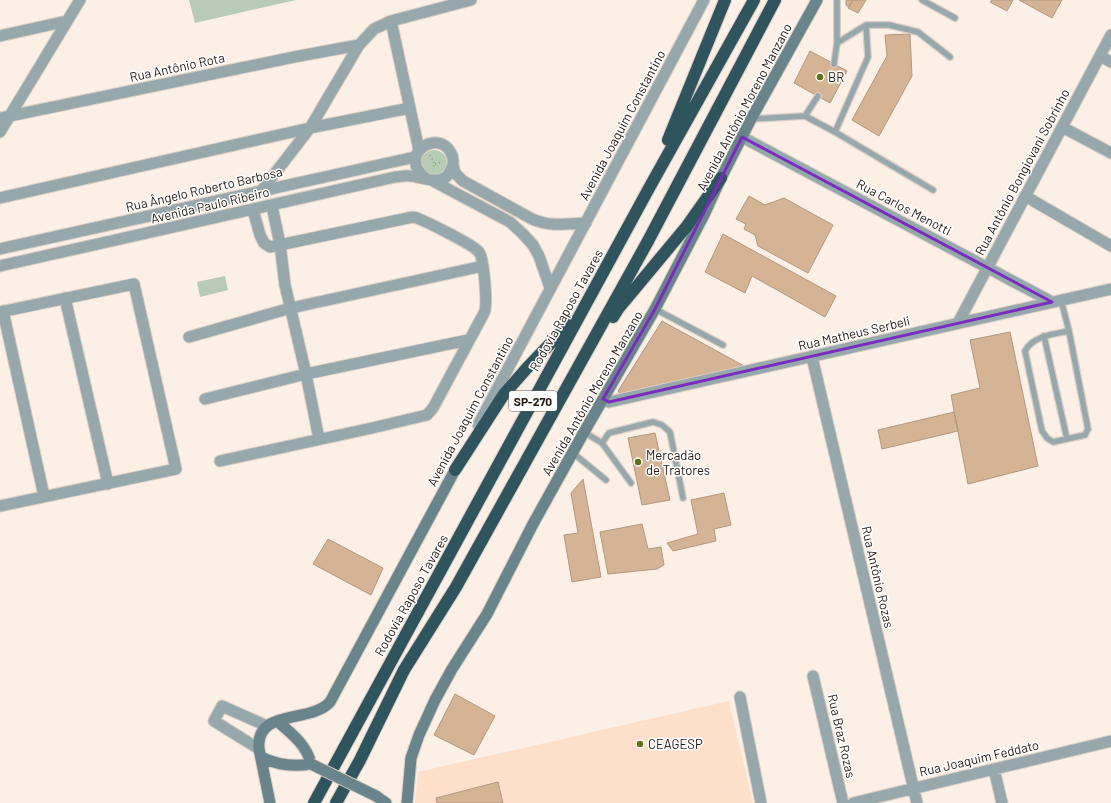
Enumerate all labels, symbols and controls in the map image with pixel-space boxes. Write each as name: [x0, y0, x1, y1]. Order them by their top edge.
street label: Avenida Antônio Moreno Manzano: [693, 20, 795, 194]
street label: Avenida Joaquim Constantino: [576, 47, 668, 203]
street label: Rua Antônio Rota: [128, 49, 226, 85]
place label: BR: [828, 69, 844, 85]
marker: BR: [815, 72, 825, 82]
street label: Rua Antônio Bongiovani Sobrinho: [971, 86, 1073, 258]
street label: Rua Ângelo Roberto Barbosa: [124, 163, 284, 215]
street label: Rua Carlos Menotti: [854, 175, 954, 239]
street label: Avenida Paulo Ribeiro: [149, 184, 271, 226]
street label: Rodovia Raposo Tavares: [526, 246, 606, 374]
street label: Avenida Antônio Moreno Manzano: [538, 308, 646, 478]
street label: Rua Matheus Serbeli: [797, 312, 911, 354]
street label: Avenida Joaquim Constantino: [424, 333, 516, 489]
road number: SP-270: [509, 391, 557, 411]
place label: Mercadão de Tratores: [646, 447, 710, 478]
marker: Mercadão de Tratores: [633, 457, 643, 467]
street label: Rua Antônio Rozas: [858, 524, 898, 630]
street label: Rodovia Raposo Tavares: [371, 531, 451, 659]
street label: Rua Braz Rozas: [825, 692, 859, 780]
place label: CEAGESP: [648, 736, 703, 752]
street label: Rua Joaquim Feddato: [918, 736, 1040, 780]
marker: CEAGESP: [635, 739, 645, 749]

